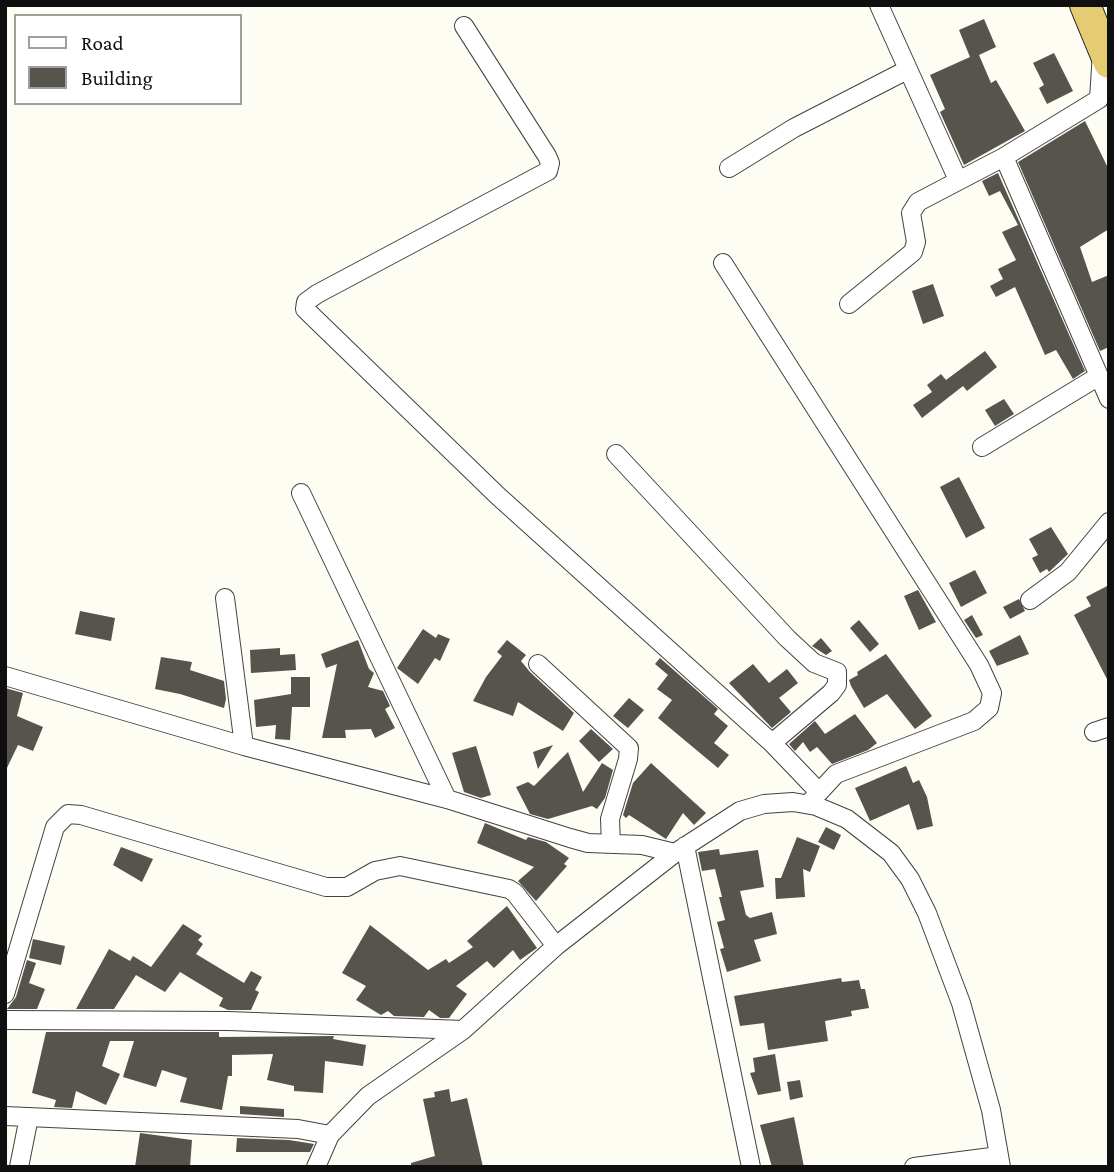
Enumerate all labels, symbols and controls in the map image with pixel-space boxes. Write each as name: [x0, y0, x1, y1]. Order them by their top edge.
legend: [14, 14, 242, 105]
text: Road: [81, 31, 124, 55]
text: Building: [81, 66, 153, 90]

